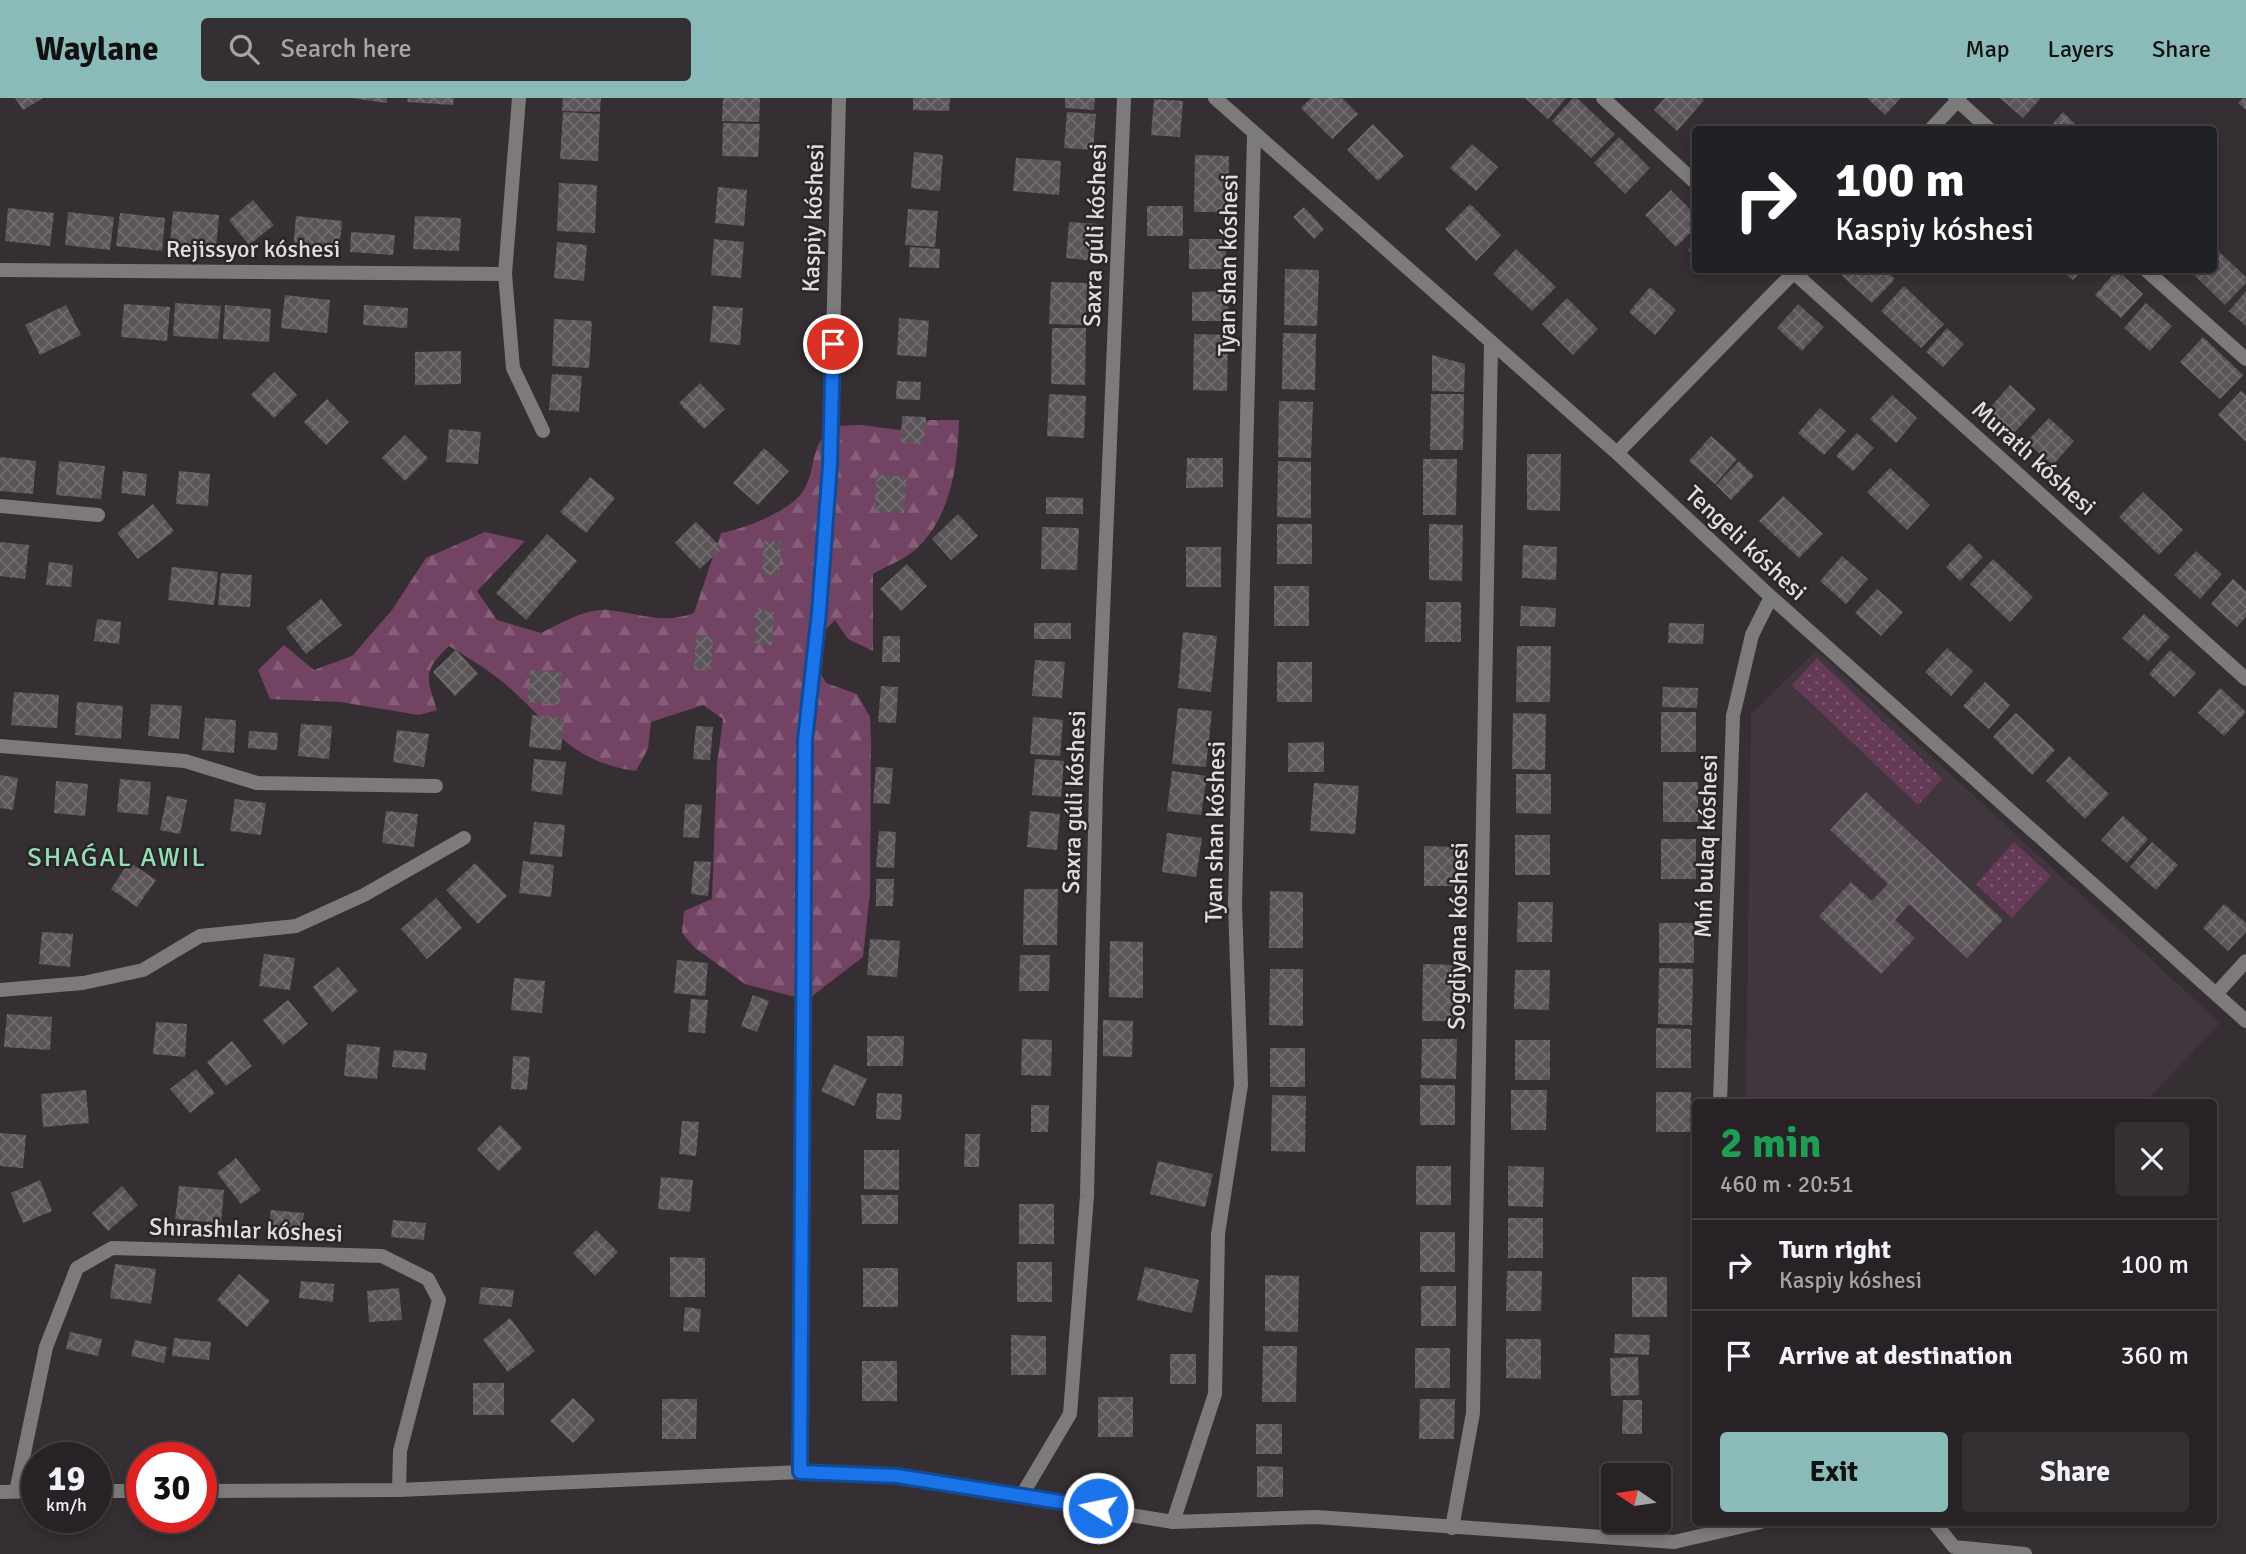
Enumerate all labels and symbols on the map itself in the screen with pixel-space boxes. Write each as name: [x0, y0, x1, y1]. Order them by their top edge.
street label: Kaspiy kóshesi: [795, 143, 831, 293]
street label: Saxra gúli kóshesi: [1077, 143, 1113, 327]
street label: Tyan shan kóshesi: [1211, 174, 1245, 356]
street label: Rejissyor kóshesi: [166, 234, 340, 264]
pin: [803, 314, 863, 374]
street label: Muratlı kóshesi: [1966, 394, 2102, 522]
street label: Tengeli kóshesi: [1679, 479, 1813, 607]
street label: Saxra gúli kóshesi: [1056, 710, 1092, 894]
street label: Tyan shan kóshesi: [1198, 741, 1232, 923]
street label: Mıń bulaq kóshesi: [1688, 754, 1724, 938]
district label: SHAǴAL AWIL: [27, 842, 207, 874]
street label: Sogdiyana kóshesi: [1441, 842, 1475, 1030]
street label: Shırashılar kóshesi: [149, 1212, 343, 1248]
speed limit sign: 30: [126, 1442, 217, 1533]
north arrow: [1601, 1463, 1671, 1533]
position arrow: [1061, 1471, 1135, 1545]

